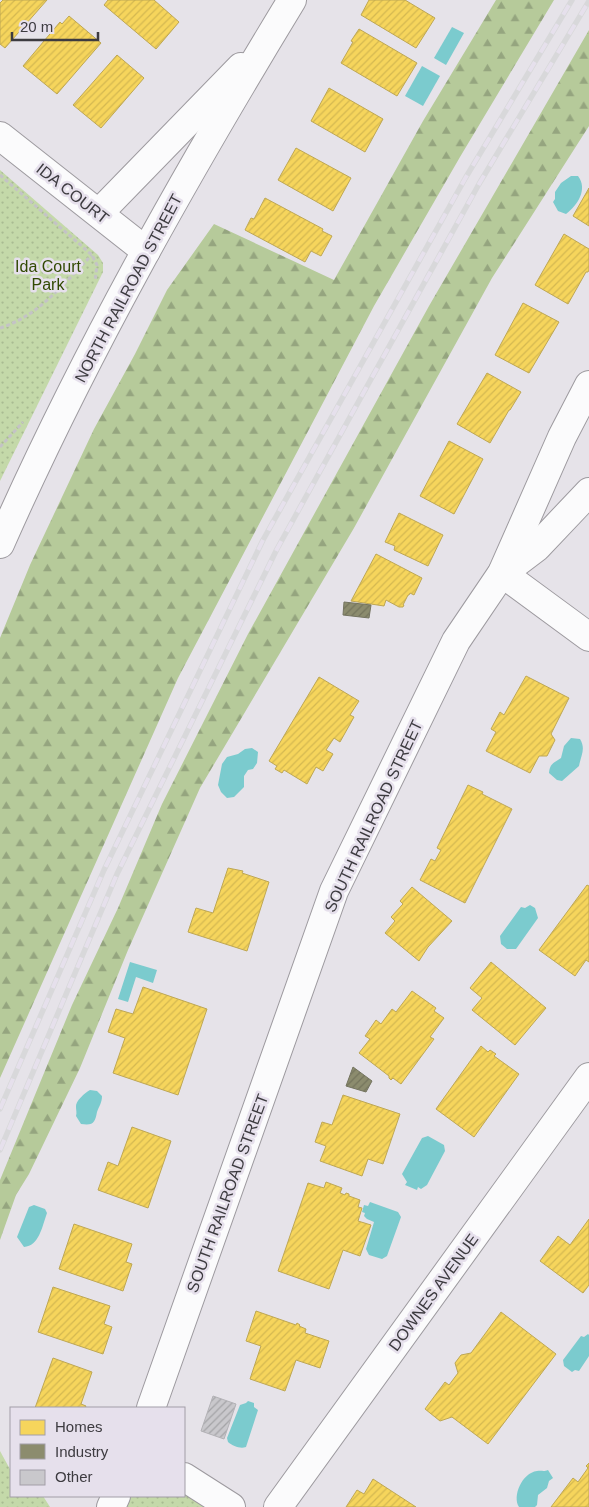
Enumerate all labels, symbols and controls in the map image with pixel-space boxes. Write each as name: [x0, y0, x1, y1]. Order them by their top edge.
scale bar: [12, 10, 99, 42]
text: 20 m: [20, 18, 53, 35]
street label: IDA COURT: [33, 160, 112, 227]
street label: NORTH RAILROAD STREET: [72, 191, 185, 385]
park label: Ida Court Park: [15, 258, 81, 293]
street label: SOUTH RAILROAD STREET: [321, 717, 426, 915]
street label: SOUTH RAILROAD STREET: [184, 1091, 271, 1295]
street label: DOWNES AVENUE: [385, 1231, 481, 1354]
legend: [10, 1407, 185, 1497]
text: Homes: [55, 1418, 103, 1435]
text: Industry: [55, 1443, 109, 1460]
text: Other: [55, 1468, 93, 1485]

